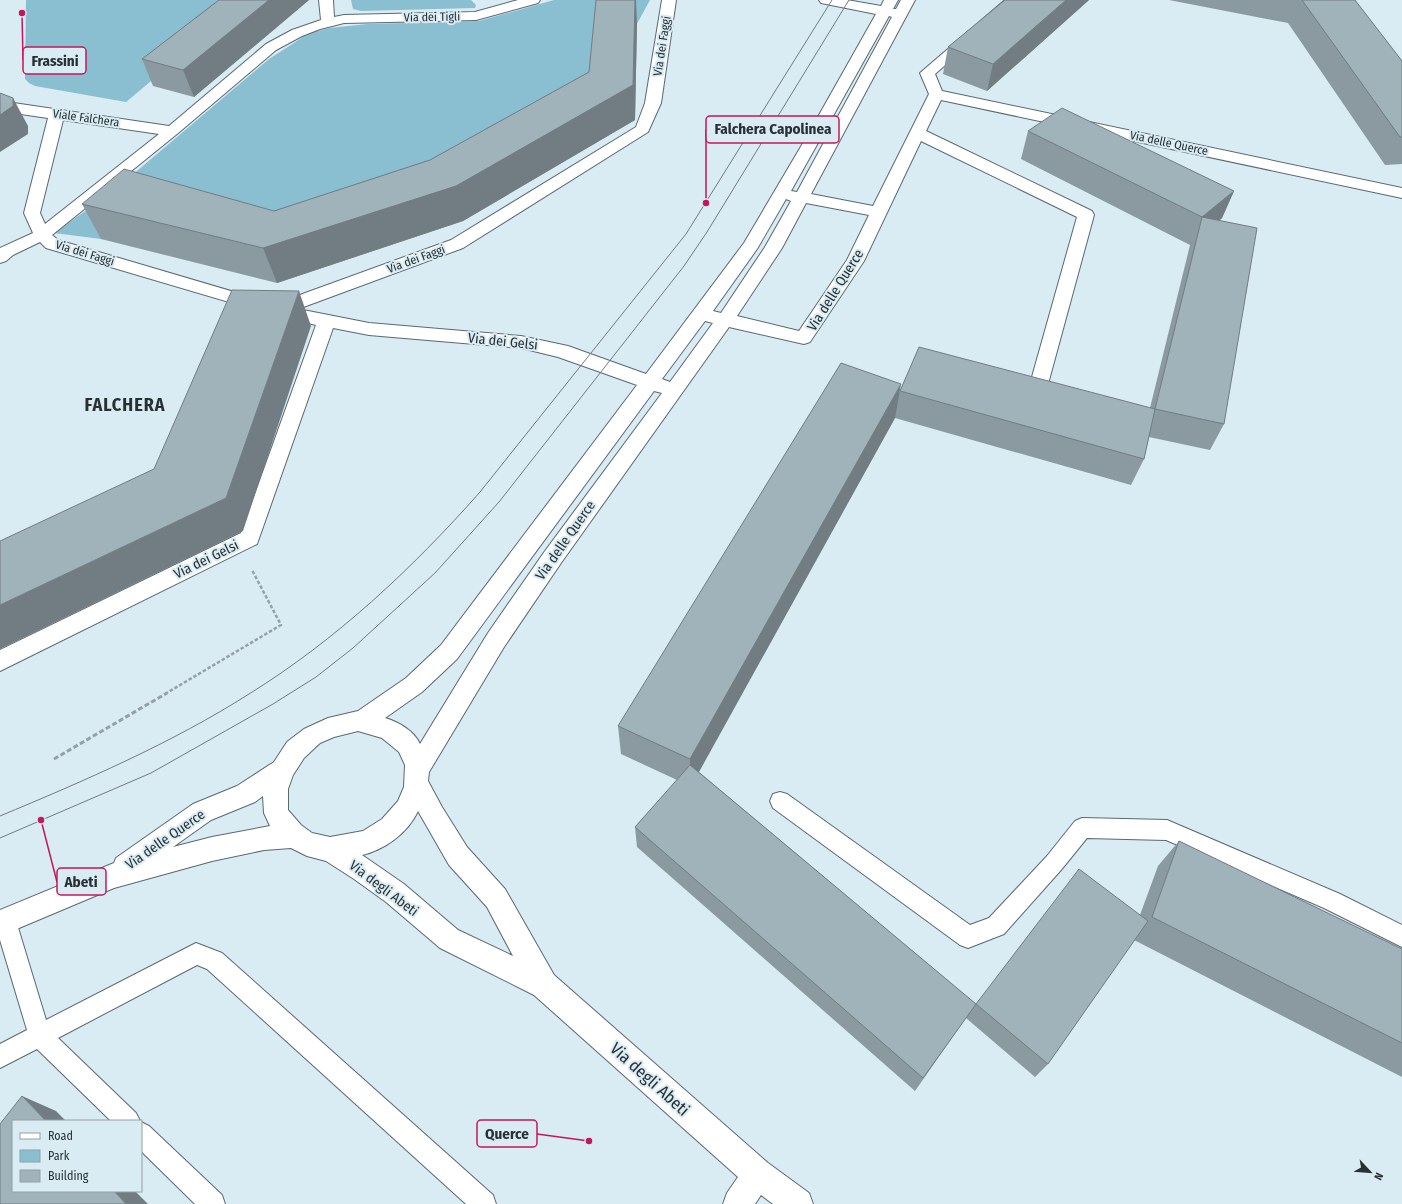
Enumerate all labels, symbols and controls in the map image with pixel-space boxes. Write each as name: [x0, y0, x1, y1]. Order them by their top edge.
street label: Via dei Tigli: [404, 10, 460, 24]
street label: Via dei Faggi: [650, 15, 674, 77]
callout: Frassini: [23, 47, 86, 74]
text: Frassini: [31, 52, 79, 70]
street label: Viale Falchera: [52, 106, 120, 130]
callout: Falchera Capolinea: [706, 116, 839, 143]
text: Falchera Capolinea: [715, 120, 832, 138]
street label: Via delle Querce: [1129, 128, 1209, 158]
street label: Via dei Faggi: [54, 237, 116, 269]
street label: Via dei Faggi: [385, 242, 447, 276]
street label: Via delle Querce: [804, 246, 867, 334]
street label: Via dei Gelsi: [467, 329, 539, 354]
district label: FALCHERA: [84, 394, 166, 416]
street label: Via delle Querce: [532, 497, 599, 583]
street label: Via dei Gelsi: [171, 536, 241, 582]
street label: Via delle Querce: [122, 806, 208, 873]
street label: Via degli Abeti: [346, 857, 422, 920]
callout: Abeti: [57, 868, 106, 895]
text: Abeti: [63, 873, 98, 891]
street label: Via degli Abeti: [606, 1038, 694, 1121]
legend: [12, 1120, 142, 1192]
callout: Querce: [477, 1120, 537, 1147]
text: Querce: [485, 1125, 529, 1143]
text: Road: [48, 1129, 73, 1143]
text: Park: [48, 1149, 70, 1163]
north arrow: [1350, 1152, 1390, 1192]
text: Building: [48, 1169, 89, 1183]
text: N: [1371, 1170, 1386, 1182]

